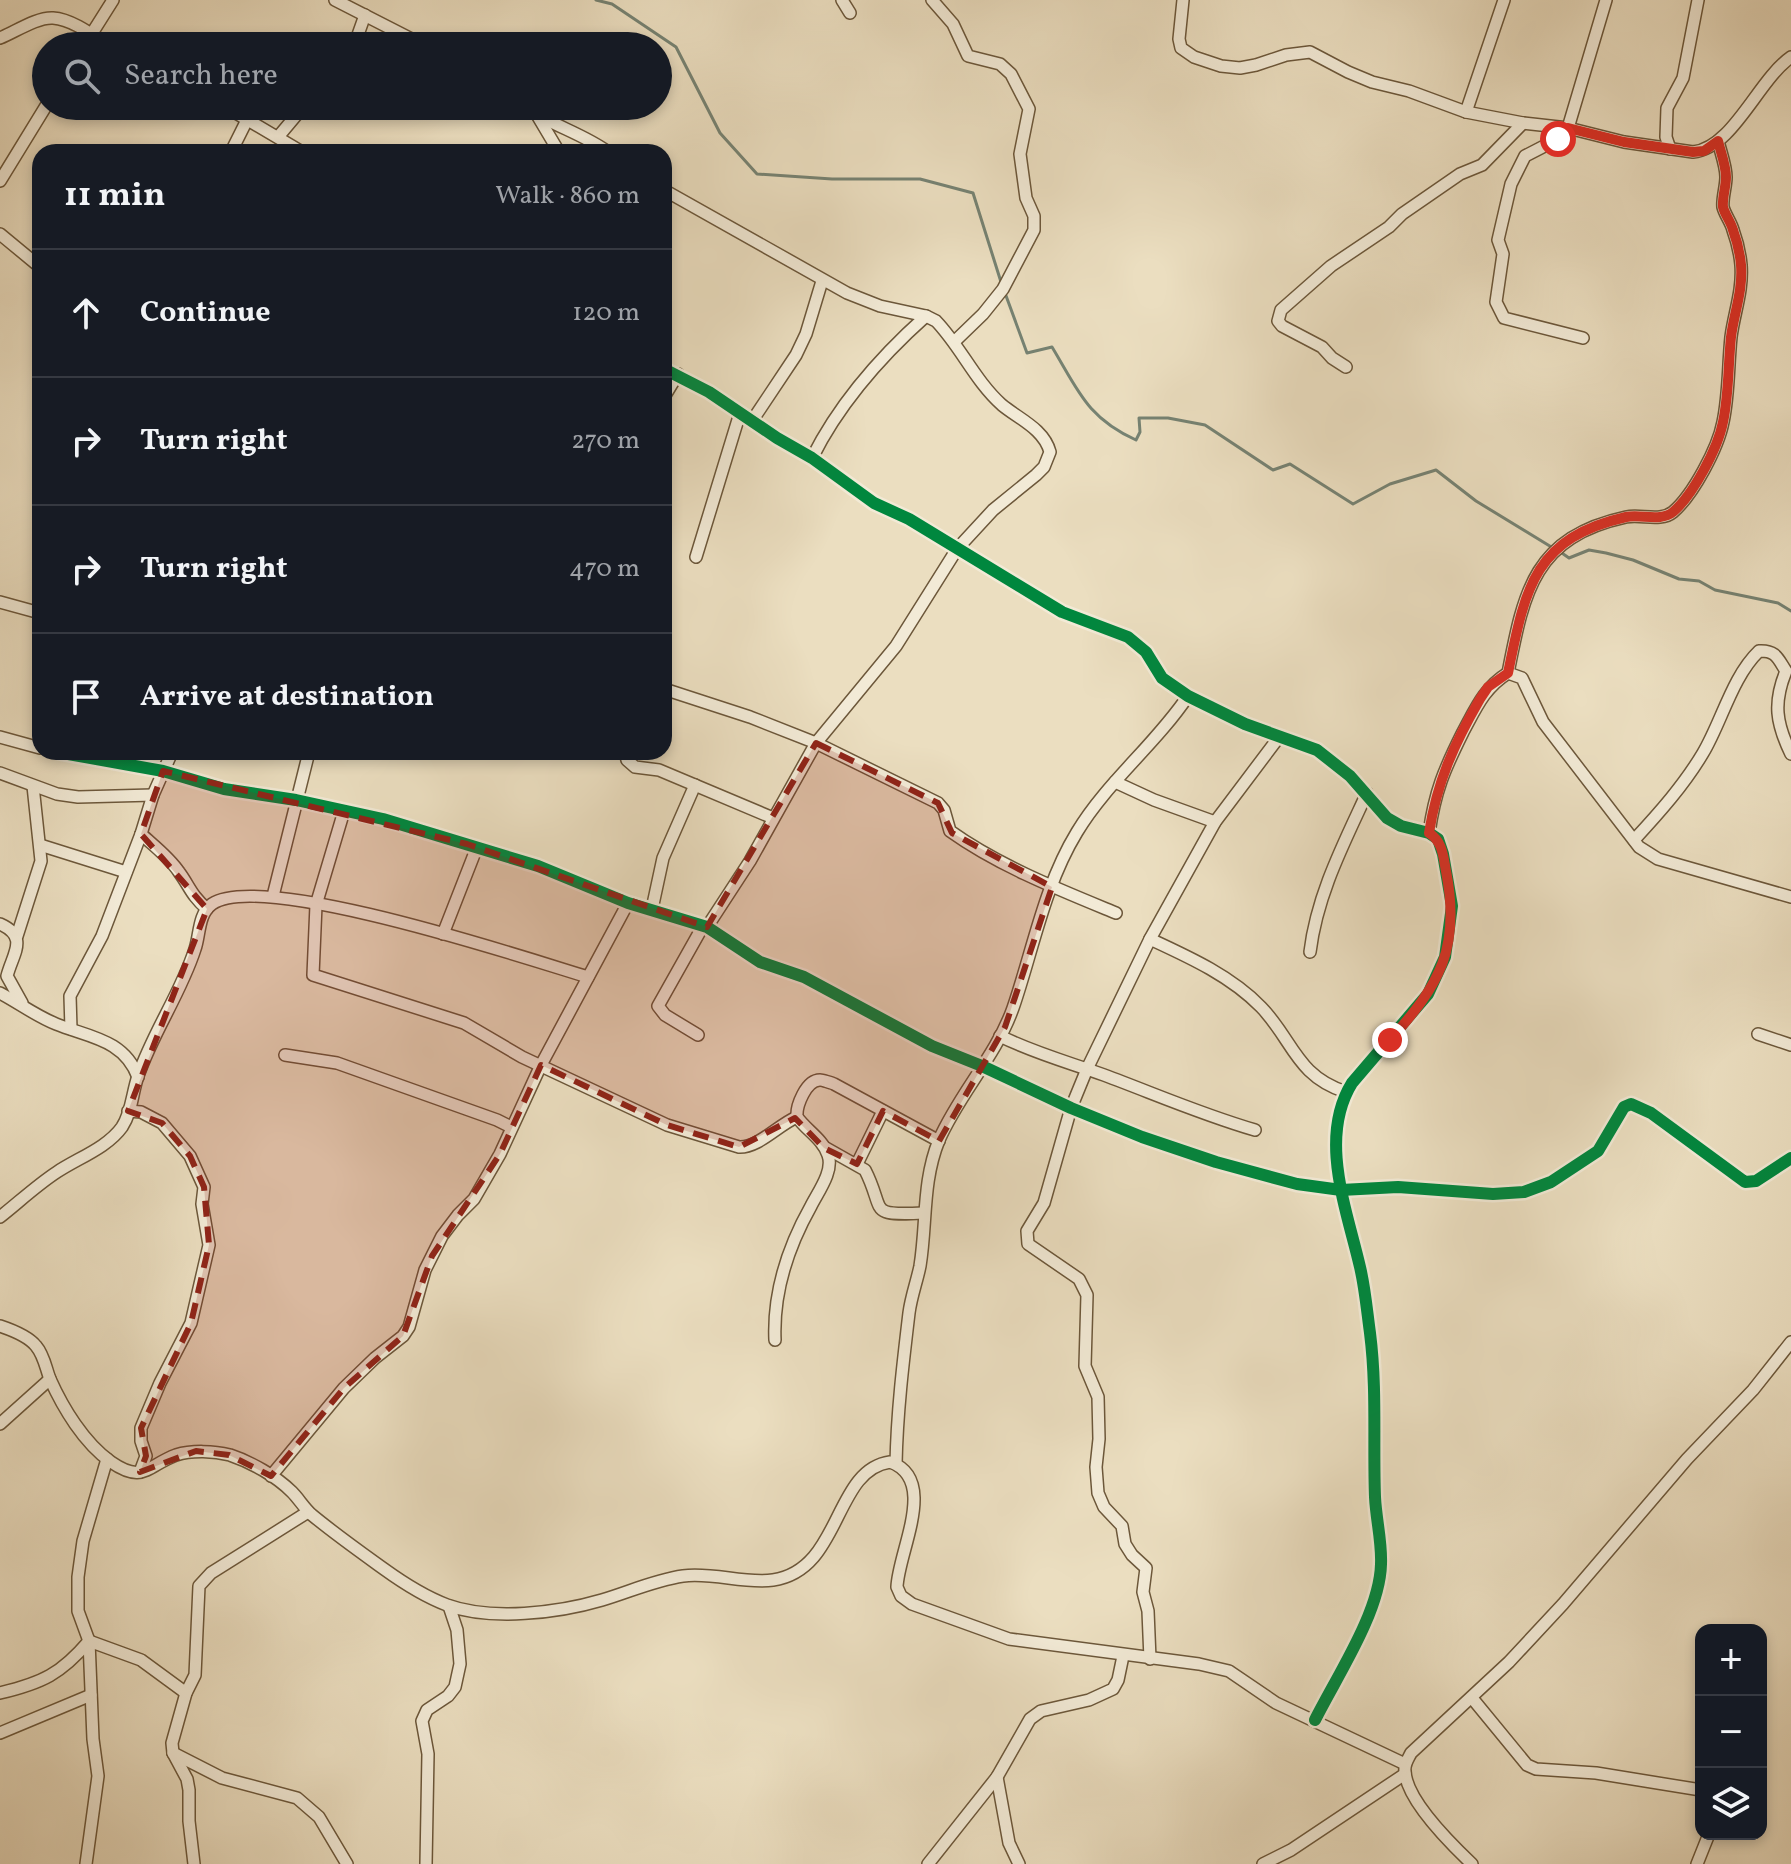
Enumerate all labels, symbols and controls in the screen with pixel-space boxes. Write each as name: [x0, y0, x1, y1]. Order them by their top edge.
search box: [32, 32, 672, 120]
icon: search: [60, 54, 104, 98]
text: Search here: [124, 55, 278, 97]
route start: [1540, 121, 1576, 157]
text: 11 min: [64, 173, 165, 220]
text: Walk · 860 m: [495, 178, 640, 214]
icon: ahead: [64, 291, 108, 335]
text: Continue: [140, 292, 271, 334]
text: 120 m: [572, 295, 640, 331]
icon: right: [64, 419, 108, 463]
text: Turn right: [140, 420, 288, 462]
text: 270 m: [571, 423, 640, 459]
icon: right: [64, 547, 108, 591]
text: Turn right: [140, 548, 288, 590]
text: 470 m: [569, 551, 640, 587]
icon: arrive: [64, 675, 108, 719]
text: Arrive at destination: [140, 676, 434, 718]
route end: [1372, 1022, 1408, 1058]
map controls: [1695, 1624, 1767, 1840]
button: +: [1695, 1624, 1767, 1696]
button: −: [1695, 1696, 1767, 1768]
button: layers: [1695, 1768, 1767, 1840]

